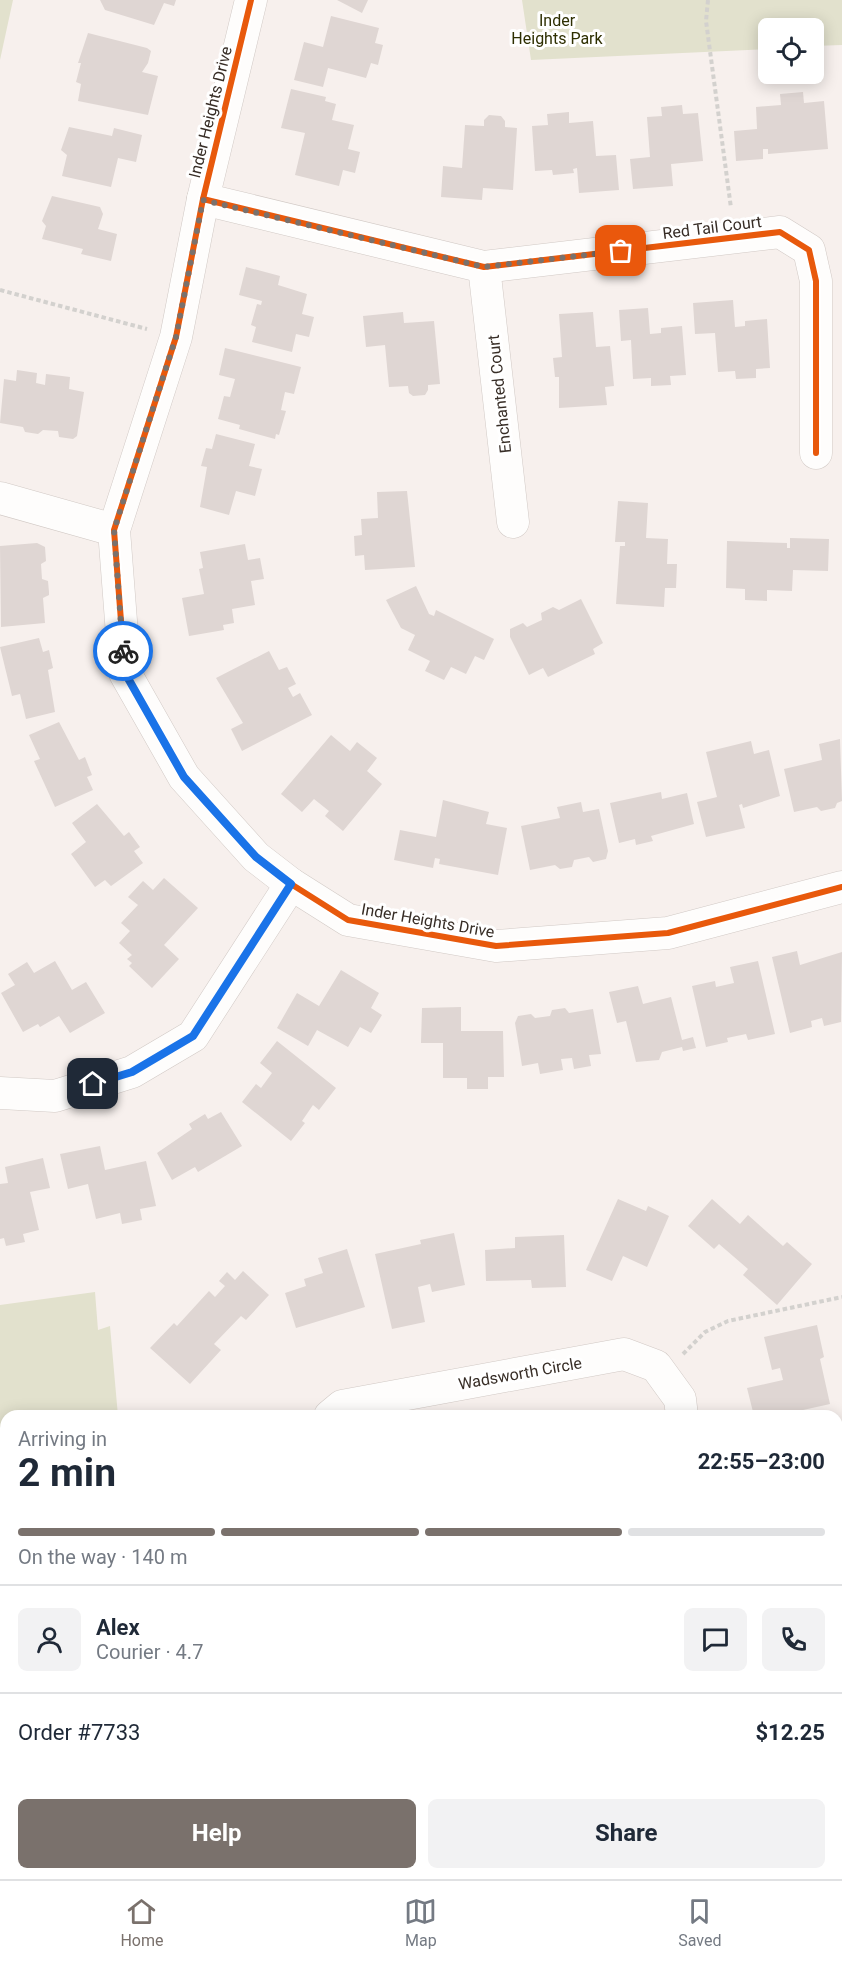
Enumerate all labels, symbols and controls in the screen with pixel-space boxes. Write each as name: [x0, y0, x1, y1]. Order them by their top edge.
park label: Inder Heights Park: [511, 11, 604, 48]
map controls: [758, 18, 824, 84]
button: locate: [758, 18, 824, 84]
street label: Inder Heights Drive: [185, 44, 236, 180]
street label: Red Tail Court: [662, 212, 763, 243]
pin: [595, 225, 646, 276]
icon: bag: [604, 234, 637, 267]
street label: Enchanted Court: [484, 334, 515, 454]
courier: [93, 621, 153, 681]
icon: bike: [107, 635, 140, 668]
street label: Inder Heights Drive: [360, 899, 496, 942]
pin: [67, 1058, 118, 1109]
icon: home: [76, 1067, 109, 1100]
street label: Wadsworth Circle: [457, 1353, 583, 1394]
text: Arriving in: [18, 1427, 107, 1451]
text: 22:55–23:00: [698, 1449, 825, 1474]
text: 2 min: [18, 1450, 116, 1496]
text: On the way · 140 m: [18, 1545, 187, 1569]
button: person: [18, 1608, 81, 1671]
button: chat: [684, 1608, 747, 1671]
button: phone: [762, 1608, 825, 1671]
text: Alex: [96, 1615, 140, 1640]
text: Courier · 4.7: [96, 1640, 203, 1664]
text: Order #7733: [18, 1720, 140, 1745]
text: $12.25: [756, 1720, 825, 1745]
button: Help: [18, 1799, 416, 1868]
button: Share: [428, 1799, 825, 1868]
tab: Home: [120, 1895, 164, 1950]
tab: Map: [404, 1895, 437, 1950]
tab: Saved: [678, 1895, 722, 1950]

